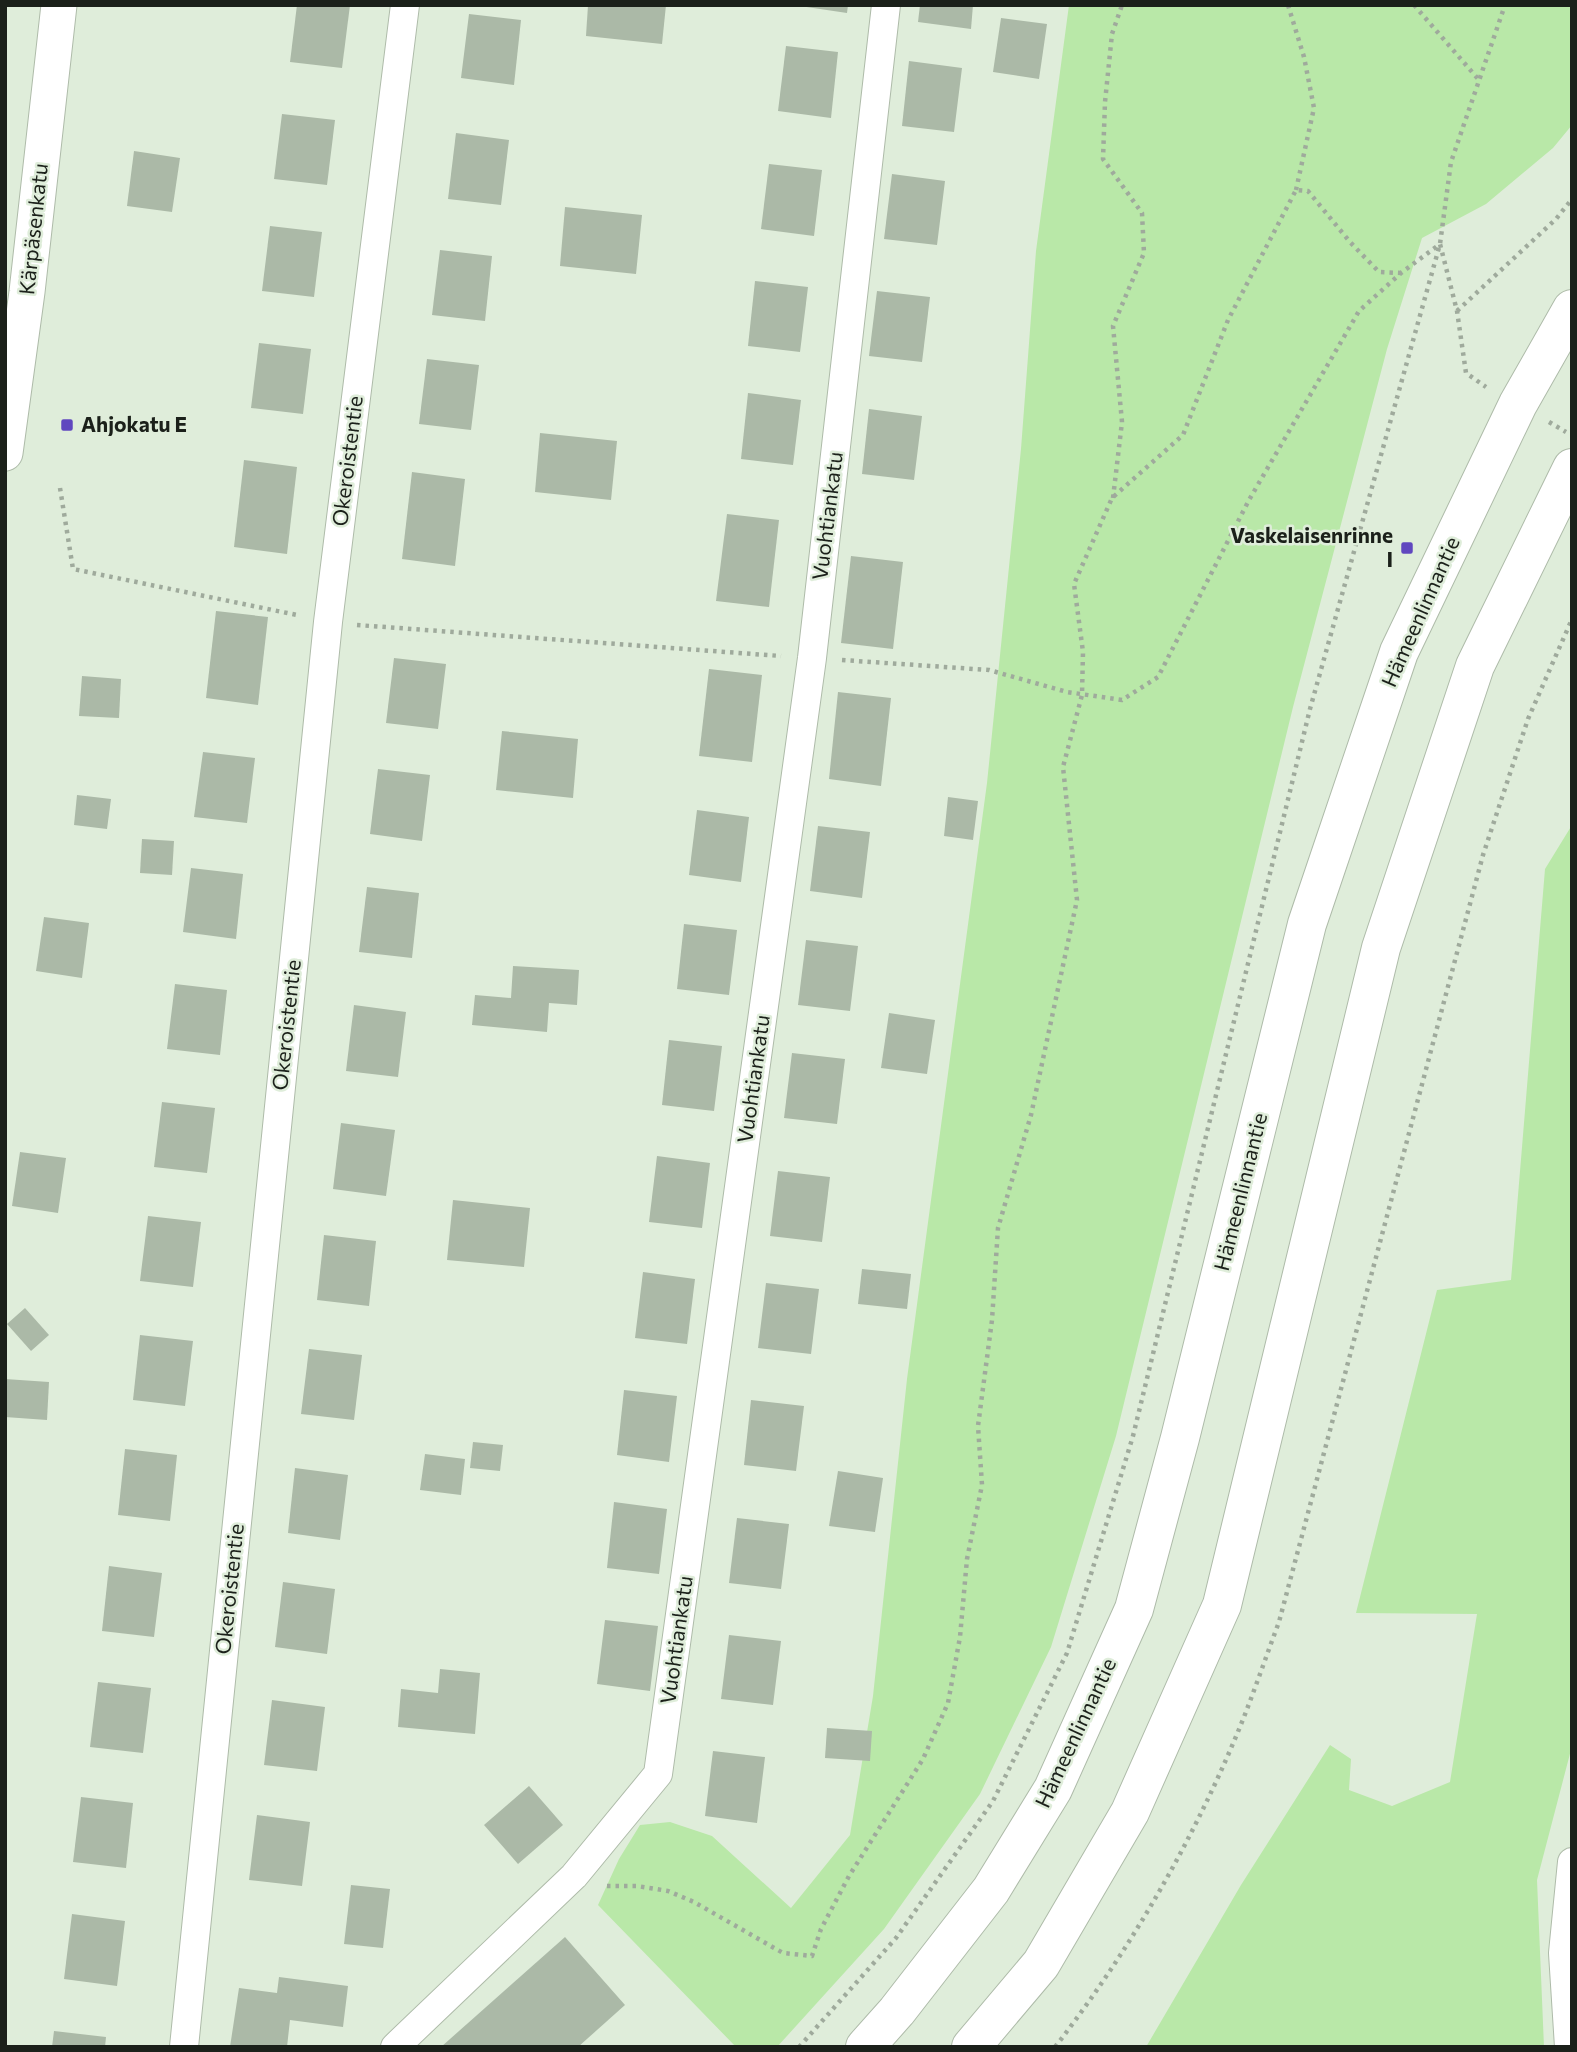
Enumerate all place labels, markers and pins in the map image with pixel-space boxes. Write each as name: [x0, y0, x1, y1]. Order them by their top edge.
place label: Ahjokatu E: [81, 411, 187, 436]
marker: Ahjokatu E: [59, 417, 75, 433]
place label: Vaskelaisenrinne I: [1230, 522, 1393, 571]
marker: Vaskelaisenrinne I: [1399, 540, 1415, 556]

